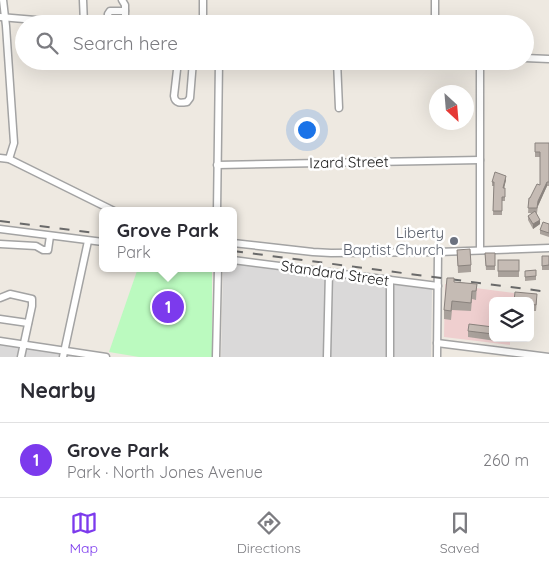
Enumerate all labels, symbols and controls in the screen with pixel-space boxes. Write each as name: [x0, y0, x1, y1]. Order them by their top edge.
search box: [15, 15, 534, 70]
icon: search: [33, 29, 61, 57]
text: Search here: [73, 31, 178, 55]
north arrow: [429, 85, 474, 130]
your location: [294, 117, 320, 143]
street label: Izard Street: [309, 152, 389, 172]
popup: [99, 207, 237, 272]
text: Grove Park: [117, 218, 219, 242]
place label: Liberty Baptist Church: [343, 223, 444, 259]
marker: Liberty Baptist Church: [448, 235, 460, 247]
text: Park: [117, 242, 151, 262]
street label: Standard Street: [280, 256, 390, 290]
pin: 1: [152, 288, 184, 326]
map controls: [489, 297, 534, 342]
button: layers: [489, 297, 534, 342]
text: Nearby: [20, 377, 96, 403]
text: Grove Park: [67, 438, 169, 462]
text: 1: [33, 450, 39, 470]
text: 260 m: [483, 450, 529, 470]
text: Park · North Jones Avenue: [67, 462, 263, 482]
tab: Map: [69, 509, 98, 557]
tab: Directions: [237, 509, 301, 557]
tab: Saved: [440, 509, 480, 557]

